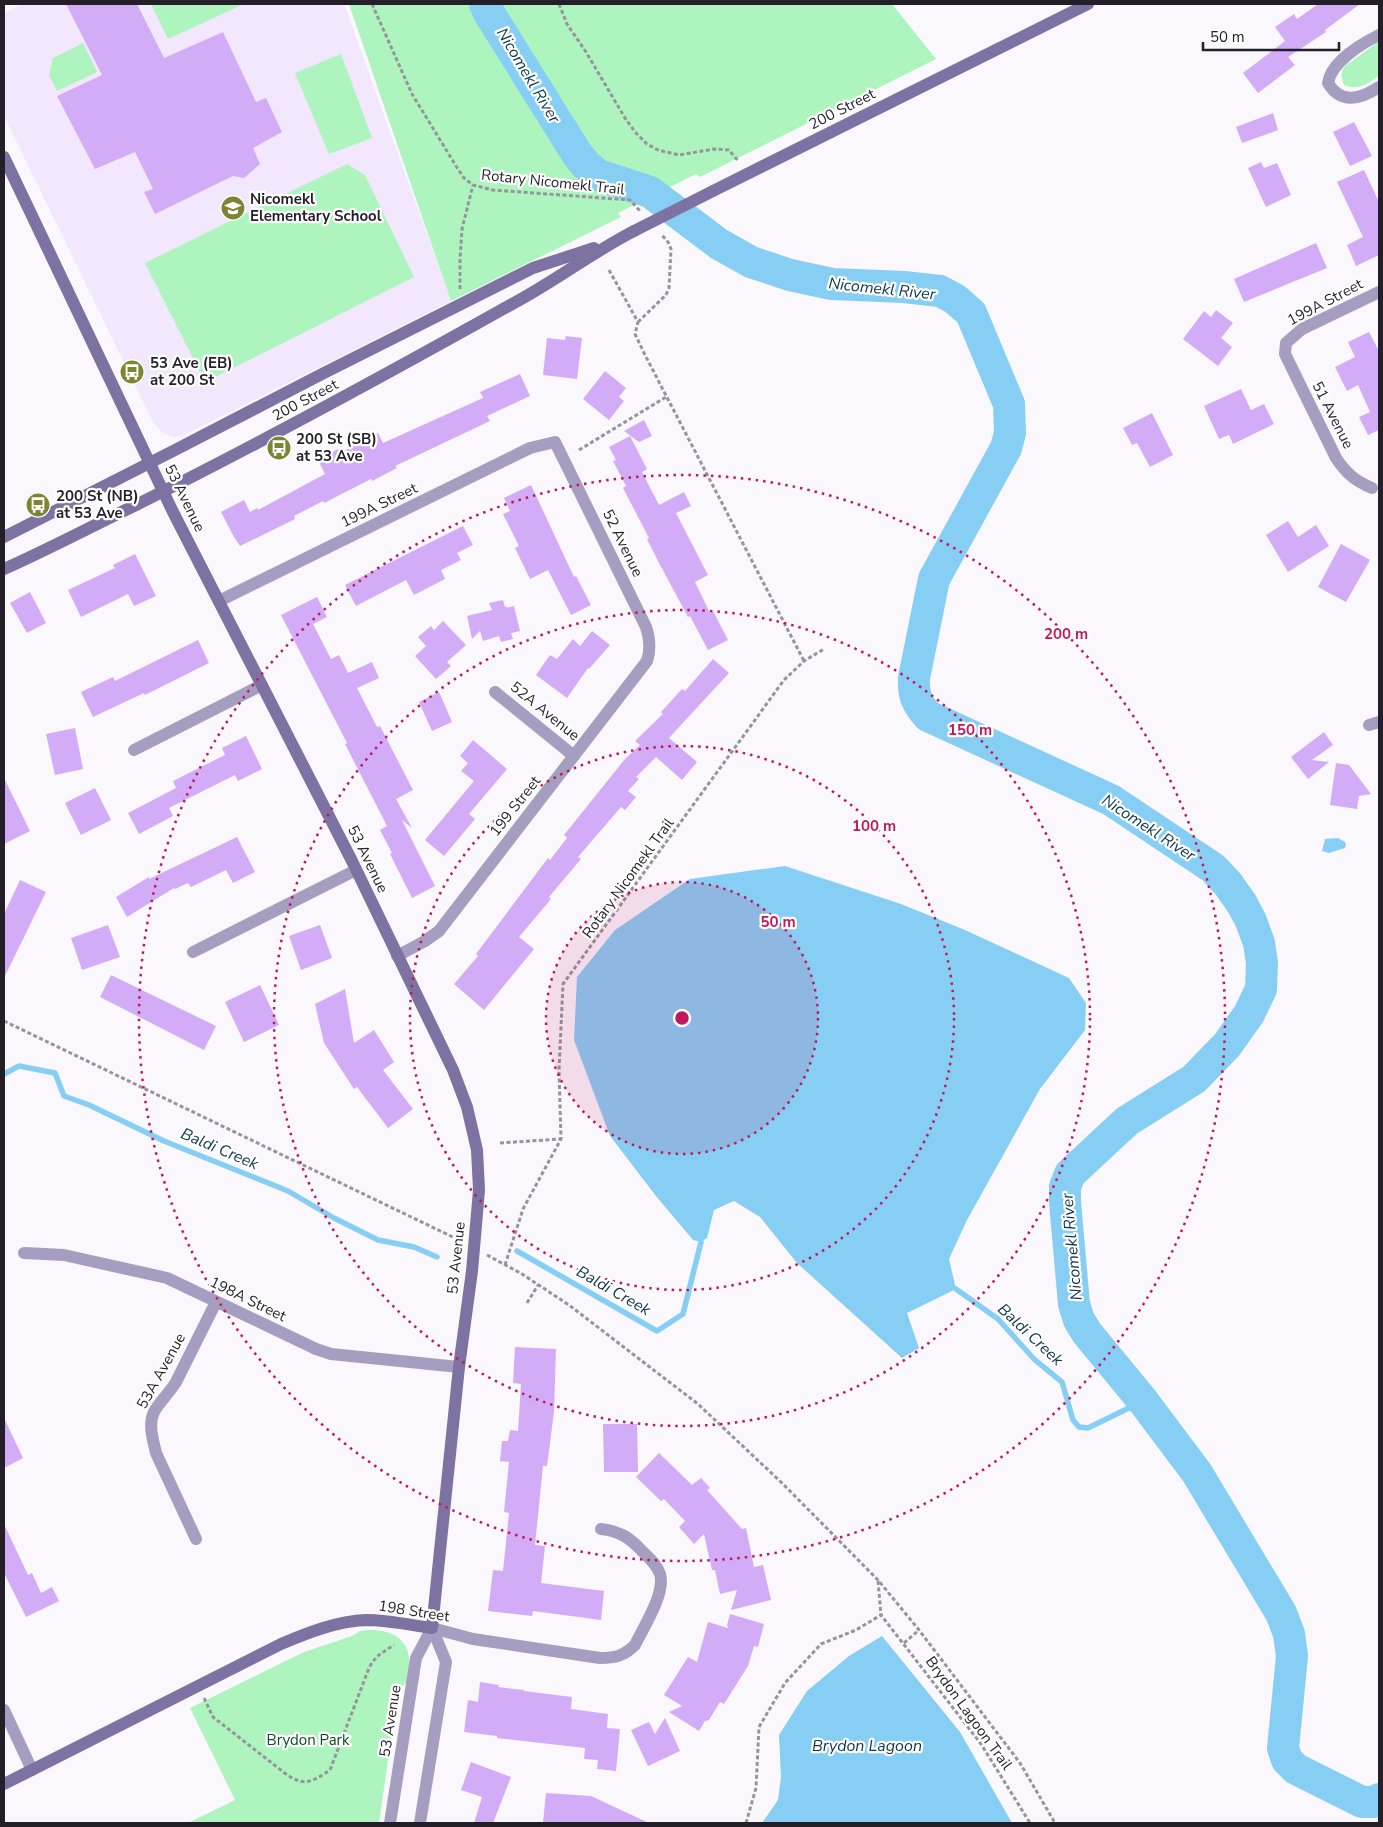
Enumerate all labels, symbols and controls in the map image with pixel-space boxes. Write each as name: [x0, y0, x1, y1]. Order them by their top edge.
scale bar: [1203, 20, 1339, 52]
water label: Nicomekl River: [491, 24, 566, 128]
text: 50 m: [1210, 27, 1245, 47]
street label: 200 Street: [805, 83, 879, 134]
street label: Rotary Nicomekl Trail: [480, 165, 626, 200]
place label: Nicomekl Elementary School: [250, 189, 382, 226]
school or university icon: Nicomekl Elementary School: [220, 195, 246, 221]
water label: Nicomekl River: [827, 272, 938, 306]
street label: 199A Street: [1284, 273, 1367, 330]
place label: 53 Ave (EB) at 200 St: [150, 353, 233, 390]
bus stop icon: 53 Ave (EB) at 200 St: [119, 359, 145, 385]
street label: 200 Street: [269, 374, 342, 426]
street label: 51 Avenue: [1308, 378, 1358, 452]
place label: 200 St (SB) at 53 Ave: [296, 429, 377, 466]
bus stop icon: 200 St (SB) at 53 Ave: [266, 435, 292, 461]
street label: 53 Avenue: [160, 461, 210, 535]
street label: 199A Street: [337, 478, 421, 532]
place label: 200 St (NB) at 53 Ave: [56, 486, 139, 523]
bus stop icon: 200 St (NB) at 53 Ave: [25, 492, 51, 518]
street label: 52 Avenue: [598, 506, 648, 580]
text: 200 m: [1044, 624, 1088, 644]
street label: 52A Avenue: [506, 677, 584, 745]
text: 150 m: [948, 720, 992, 740]
street label: 199 Street: [485, 771, 545, 840]
water label: Nicomekl River: [1097, 789, 1201, 867]
street label: Rotary Nicomekl Trail: [578, 813, 679, 942]
text: 100 m: [852, 816, 896, 836]
street label: 53 Avenue: [343, 822, 393, 896]
text: 50 m: [760, 912, 796, 932]
centre of rings: [673, 1009, 691, 1027]
water label: Baldi Creek: [177, 1123, 263, 1176]
water label: Nicomekl River: [1056, 1191, 1088, 1301]
street label: 53 Avenue: [442, 1221, 470, 1295]
water label: Baldi Creek: [572, 1261, 656, 1322]
street label: 198A Street: [206, 1272, 290, 1326]
water label: Baldi Creek: [993, 1299, 1069, 1372]
street label: 53A Avenue: [132, 1329, 190, 1413]
street label: 198 Street: [377, 1596, 452, 1627]
street label: Brydon Lagoon Trail: [921, 1652, 1017, 1774]
street label: 53 Avenue: [374, 1683, 406, 1759]
park label: Brydon Park: [267, 1730, 350, 1750]
water label: Brydon Lagoon: [812, 1735, 922, 1757]

